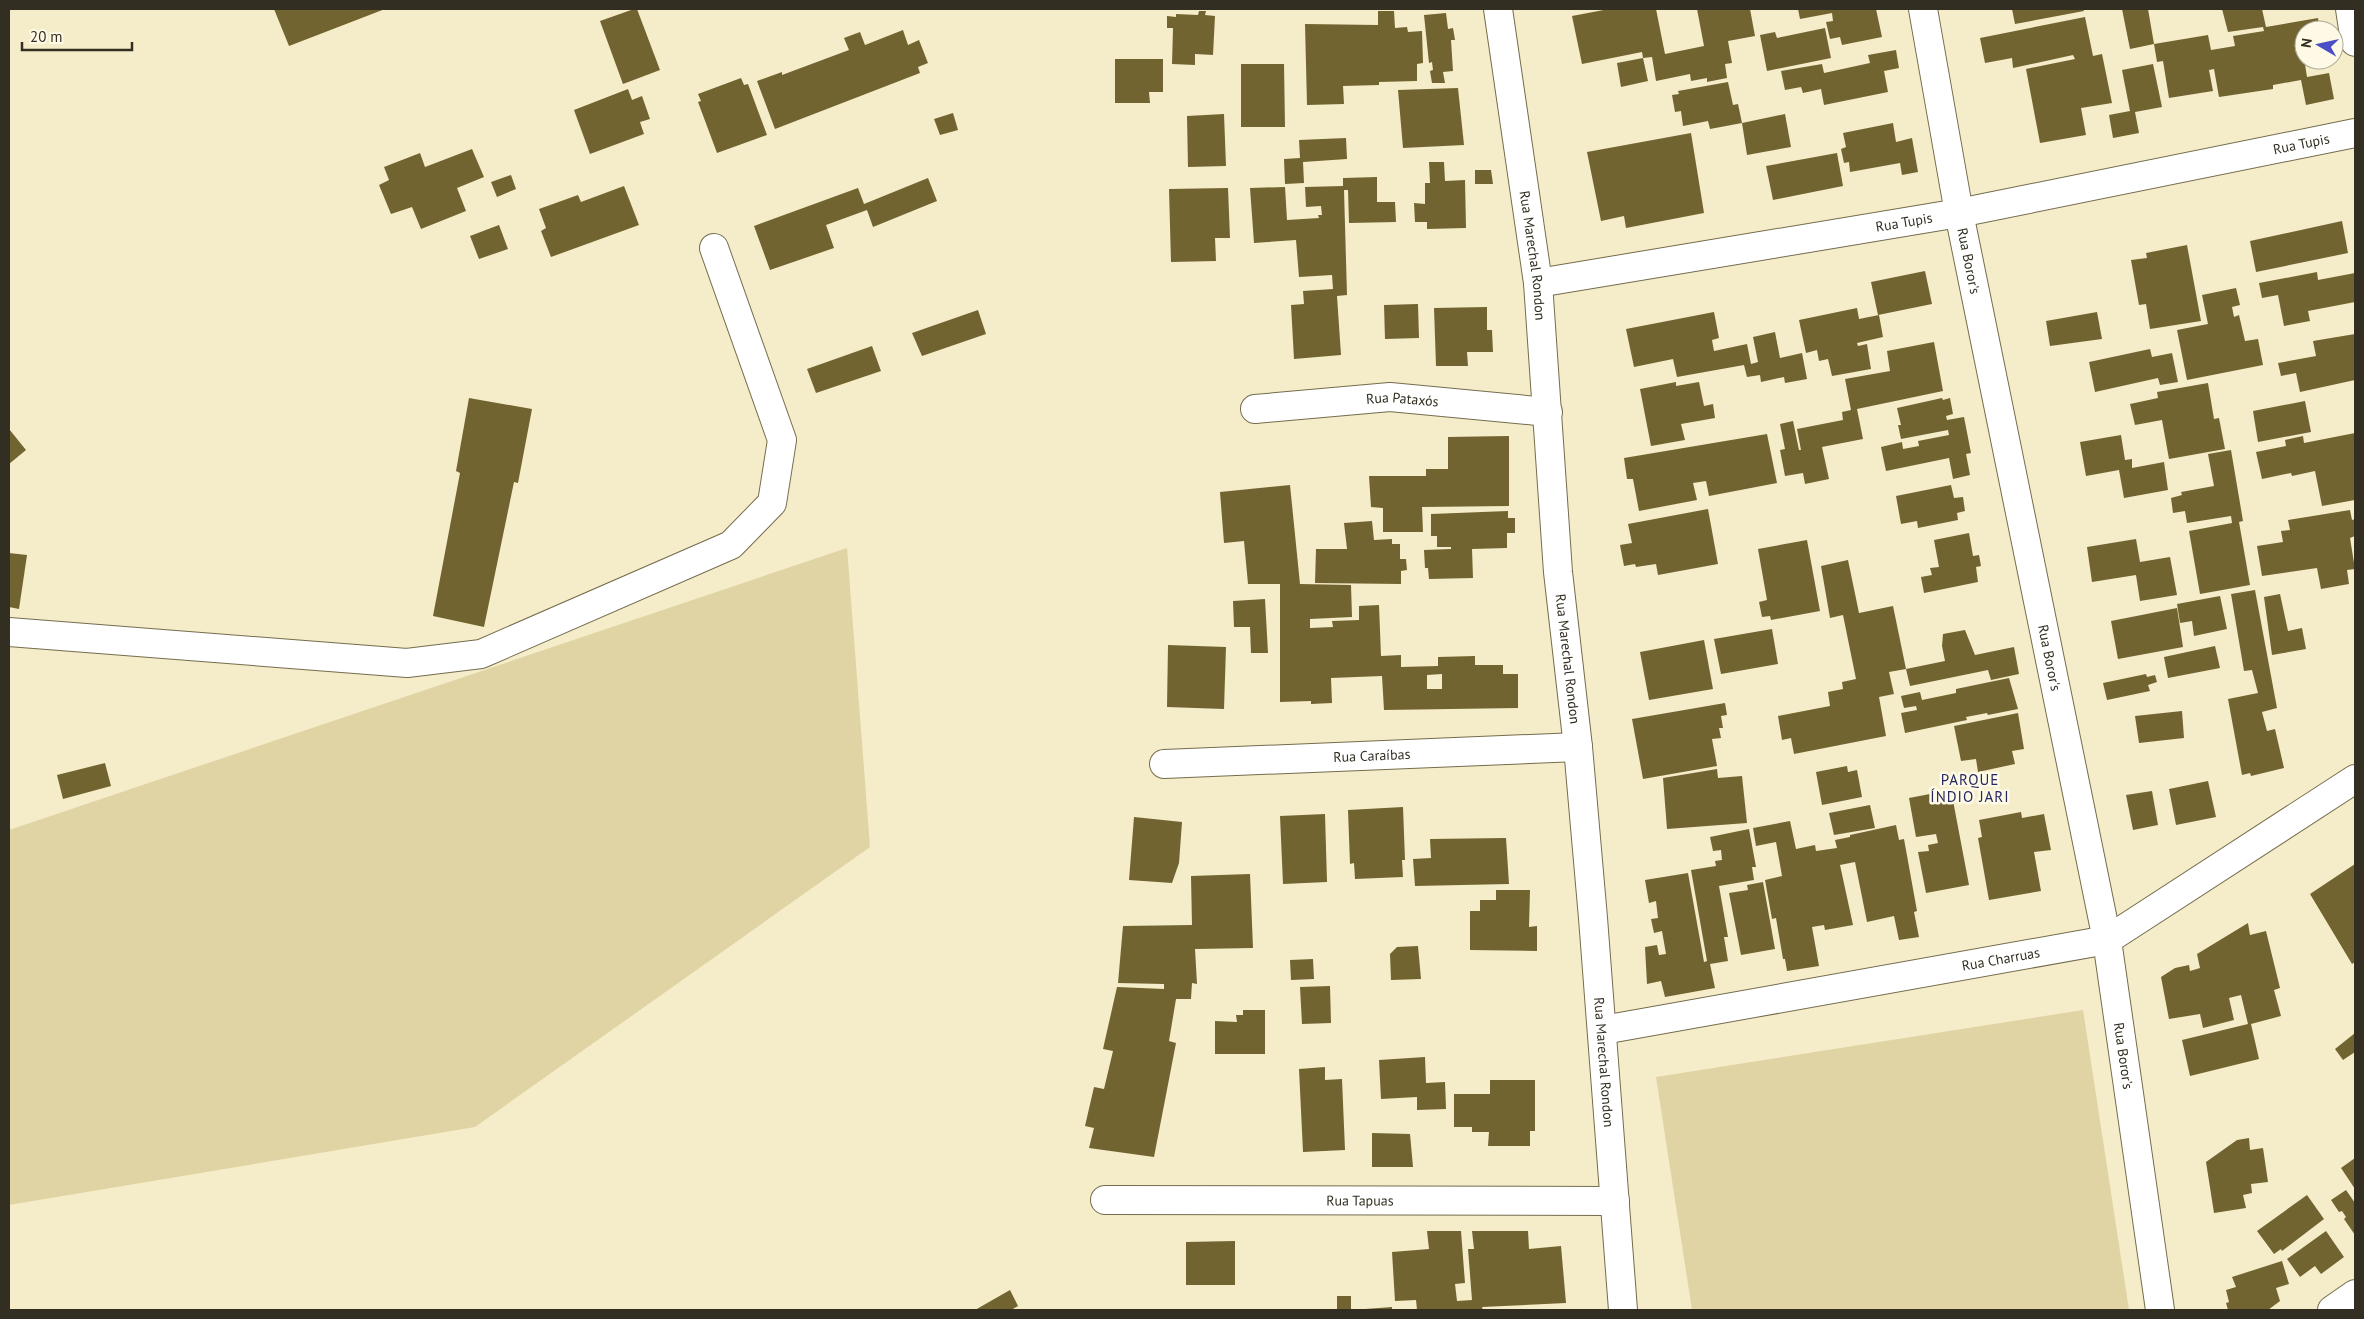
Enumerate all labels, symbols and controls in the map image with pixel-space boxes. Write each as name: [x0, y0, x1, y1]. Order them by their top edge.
scale bar: [22, 20, 132, 52]
north arrow: [2294, 20, 2344, 70]
text: 20 m: [30, 27, 63, 46]
text: N: [2297, 37, 2316, 49]
street label: Rua Tupis: [2272, 129, 2331, 158]
street label: Rua Marechal Rondon: [1516, 189, 1550, 321]
street label: Rua Tupis: [1874, 209, 1934, 236]
street label: Rua Boror's: [1953, 226, 1984, 296]
street label: Rua Pataxós: [1365, 388, 1440, 411]
street label: Rua Marechal Rondon: [1552, 593, 1584, 725]
street label: Rua Boror's: [2034, 623, 2065, 693]
street label: Rua Caraíbas: [1333, 745, 1411, 766]
district label: PARQUE ÍNDIO JARI: [1930, 770, 2010, 806]
street label: Rua Charruas: [1960, 943, 2041, 975]
street label: Rua Marechal Rondon: [1590, 996, 1618, 1128]
street label: Rua Boror's: [2110, 1021, 2137, 1090]
street label: Rua Tapuas: [1326, 1191, 1394, 1210]

